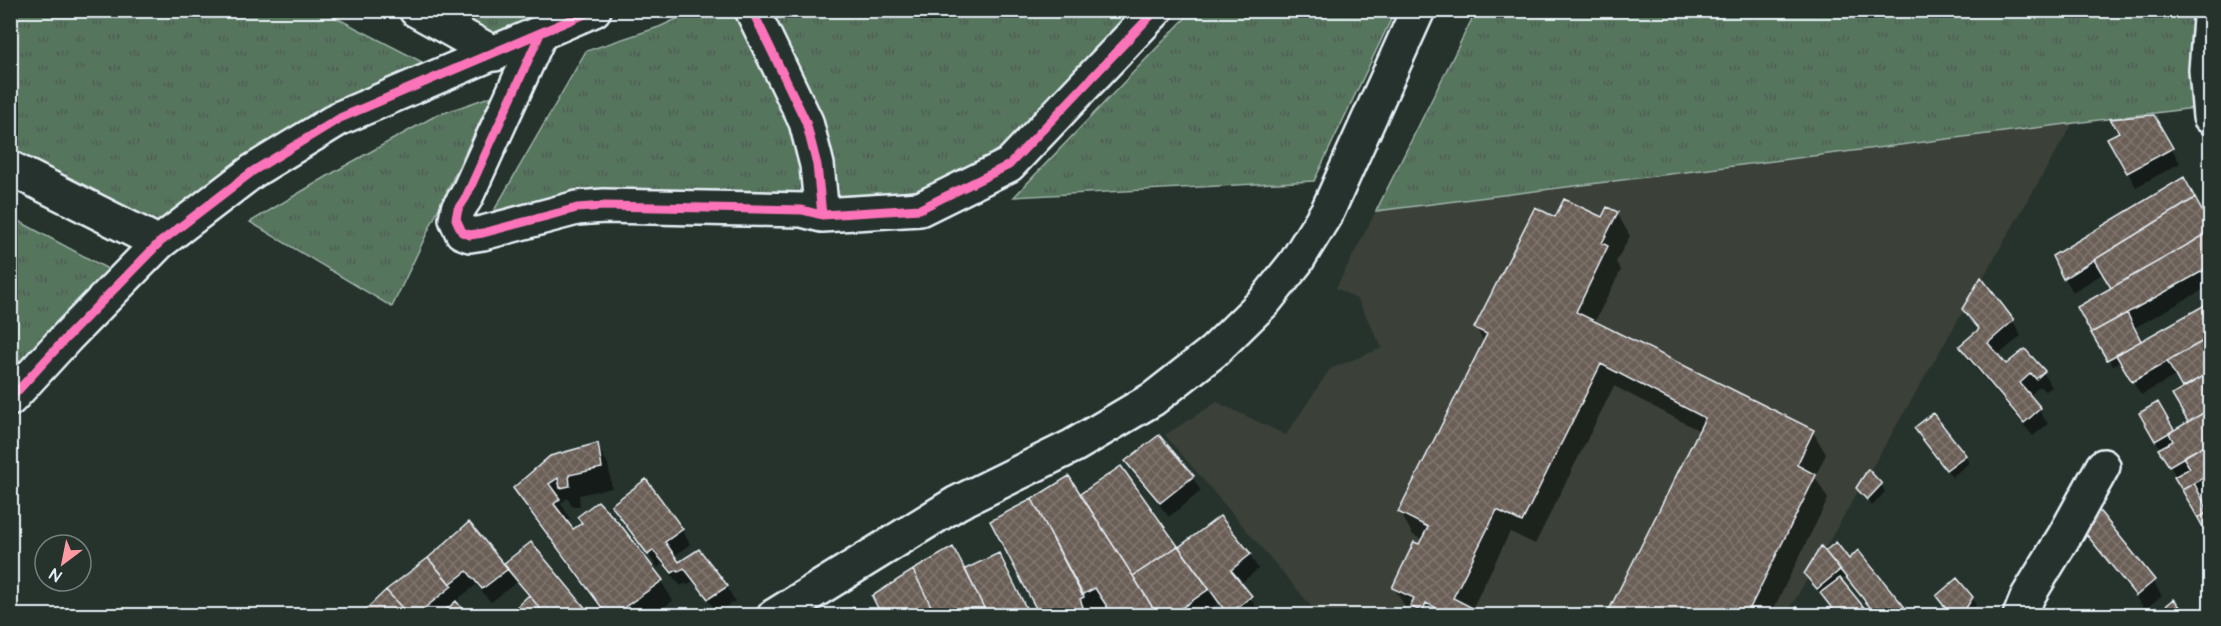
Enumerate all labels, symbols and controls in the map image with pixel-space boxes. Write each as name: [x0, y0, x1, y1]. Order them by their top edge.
north arrow: [33, 533, 93, 593]
text: N: [45, 563, 66, 587]

